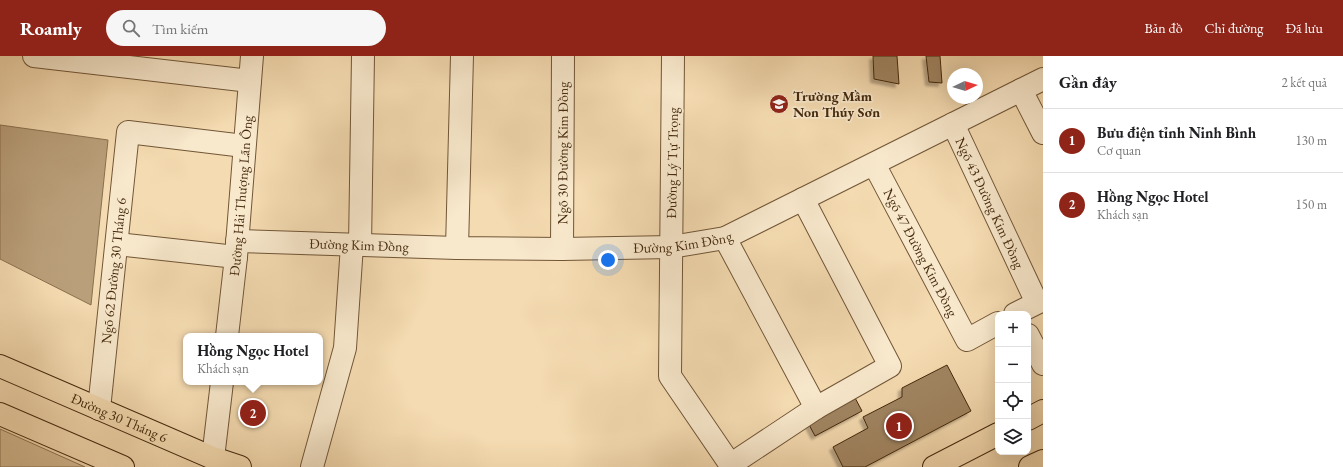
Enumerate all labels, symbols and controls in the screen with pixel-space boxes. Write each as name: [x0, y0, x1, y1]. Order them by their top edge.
search box: [106, 10, 386, 46]
text: Roamly: [20, 16, 82, 41]
icon: search: [120, 17, 142, 39]
text: Tìm kiếm: [152, 19, 209, 38]
text: Bản đồ: [1145, 19, 1183, 37]
text: Chỉ đường: [1205, 19, 1263, 37]
text: Đã lưu: [1285, 19, 1323, 37]
north arrow: [947, 68, 983, 104]
text: Gần đây: [1059, 71, 1117, 93]
text: 2 kết quả: [1281, 74, 1327, 91]
street label: Ngõ 30 Đường Kim Đồng: [553, 81, 572, 224]
place label: Trường Mầm Non Thúy Sơn: [793, 87, 880, 121]
school or university icon: Trường Mầm Non Thúy Sơn: [768, 93, 790, 115]
street label: Đường Lý Tự Trọng: [662, 106, 682, 219]
street label: Đường Hải Thượng Lãn Ông: [225, 114, 256, 277]
text: Bưu điện tỉnh Ninh Bình: [1097, 123, 1256, 142]
text: 1: [1069, 132, 1075, 149]
text: 130 m: [1296, 132, 1327, 149]
street label: Ngõ 43 Đường Kim Đồng: [951, 134, 1029, 272]
text: Cơ quan: [1097, 142, 1141, 159]
street label: Ngõ 47 Đường Kim Đồng: [879, 185, 962, 321]
text: Hồng Ngọc Hotel: [1097, 187, 1208, 206]
text: 2: [1069, 196, 1075, 213]
text: 150 m: [1296, 196, 1327, 213]
street label: Ngõ 62 Đường 30 Tháng 6: [97, 197, 130, 345]
text: Khách sạn: [1097, 206, 1149, 223]
street label: Đường Kim Đồng: [633, 226, 736, 257]
street label: Đường Kim Đồng: [309, 234, 410, 255]
your location: [598, 250, 618, 270]
map controls: [995, 311, 1031, 455]
button: +: [995, 311, 1031, 347]
popup: [183, 333, 323, 385]
text: Hồng Ngọc Hotel: [197, 341, 309, 360]
button: −: [995, 347, 1031, 383]
text: Khách sạn: [197, 360, 249, 377]
button: locate: [995, 383, 1031, 419]
street label: Đường 30 Tháng 6: [68, 389, 171, 446]
pin: 2: [240, 398, 266, 428]
pin: 1: [886, 411, 912, 441]
button: layers: [995, 419, 1031, 455]

